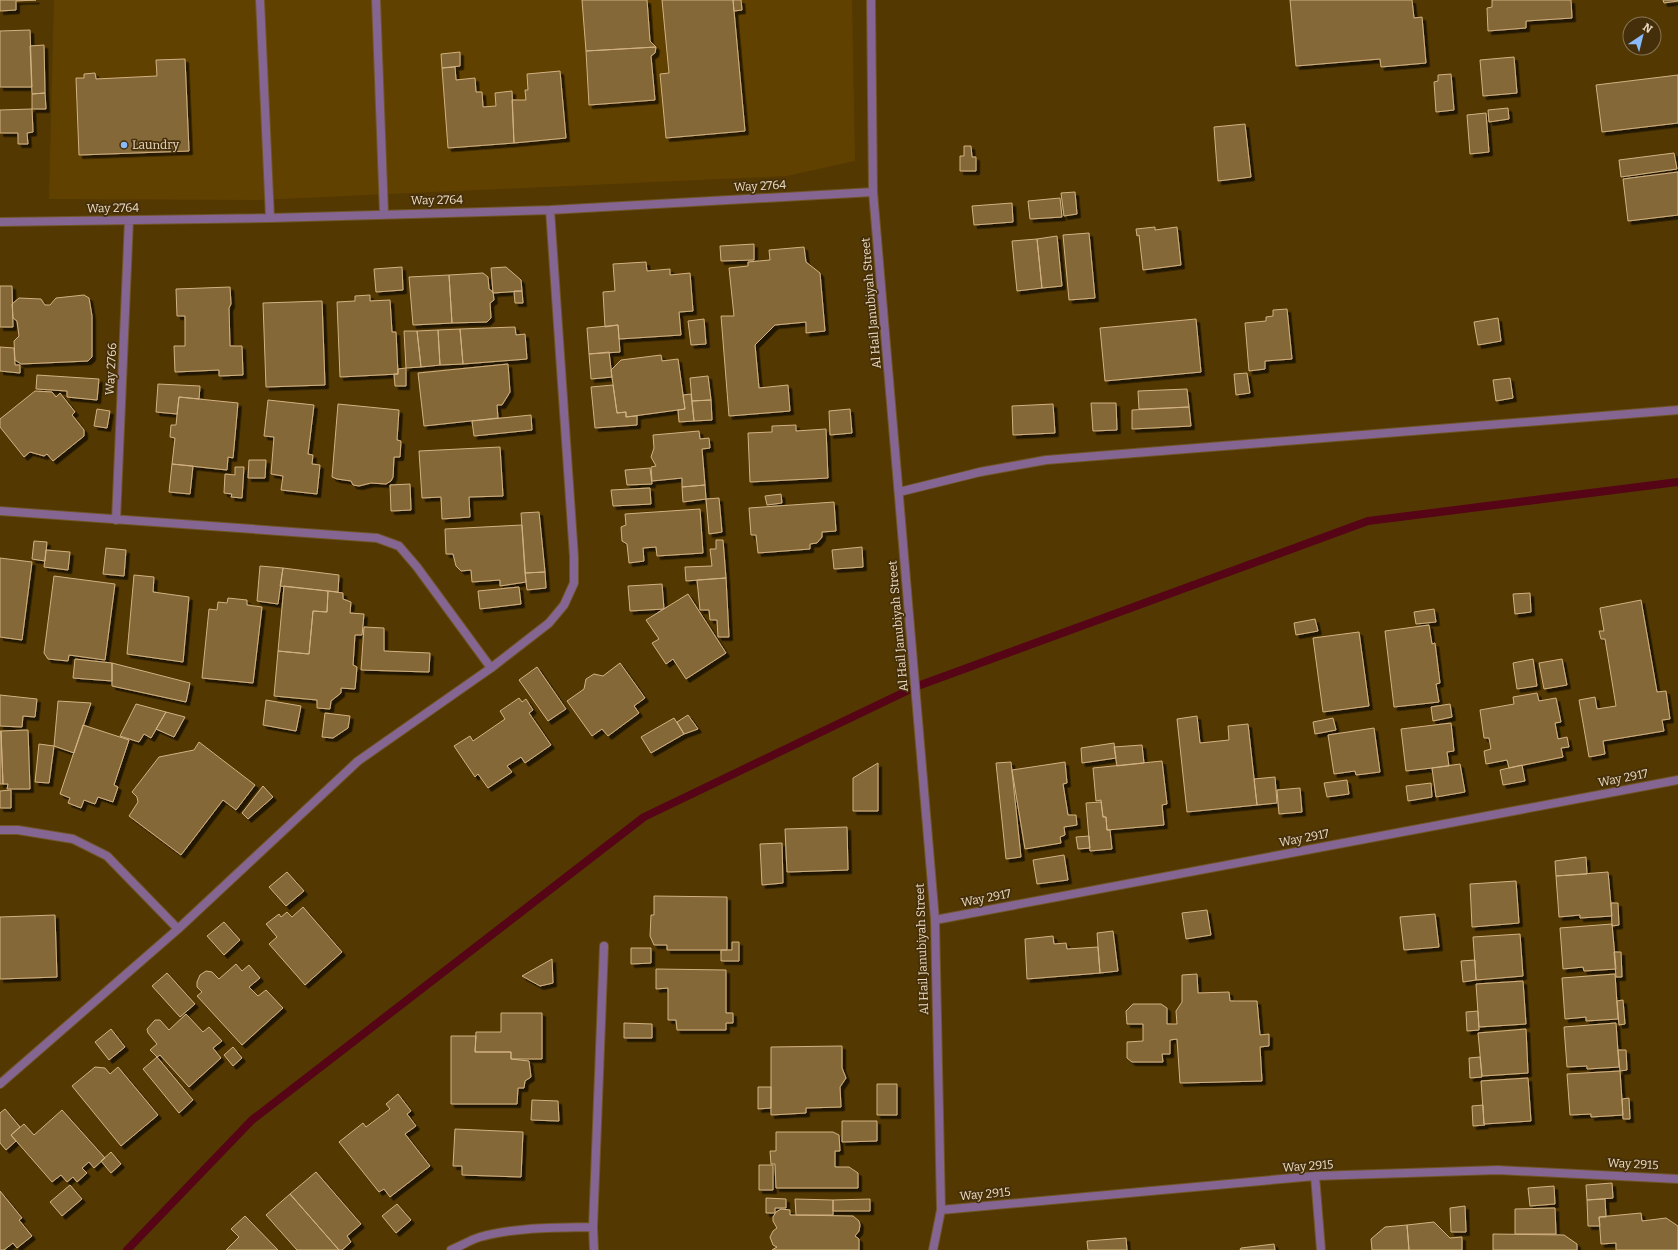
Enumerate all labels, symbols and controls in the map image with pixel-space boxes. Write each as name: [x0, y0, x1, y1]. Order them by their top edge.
north arrow: [1622, 16, 1662, 56]
text: N: [1640, 20, 1655, 36]
place label: Laundry: [132, 138, 180, 152]
marker: Laundry: [119, 140, 129, 150]
street label: Way 2764: [733, 178, 787, 194]
street label: Way 2764: [411, 193, 463, 207]
street label: Way 2764: [87, 201, 139, 215]
street label: Al Hail Janubiyah Street: [858, 236, 884, 369]
street label: Way 2766: [103, 342, 119, 396]
street label: Al Hail Janubiyah Street: [885, 559, 911, 692]
street label: Way 2917: [1597, 766, 1649, 790]
street label: Way 2917: [1278, 826, 1330, 850]
street label: Al Hail Janubiyah Street: [913, 882, 931, 1015]
street label: Way 2917: [960, 886, 1012, 910]
street label: Way 2915: [1607, 1156, 1659, 1172]
street label: Way 2915: [1282, 1157, 1334, 1175]
street label: Way 2915: [959, 1185, 1011, 1203]

